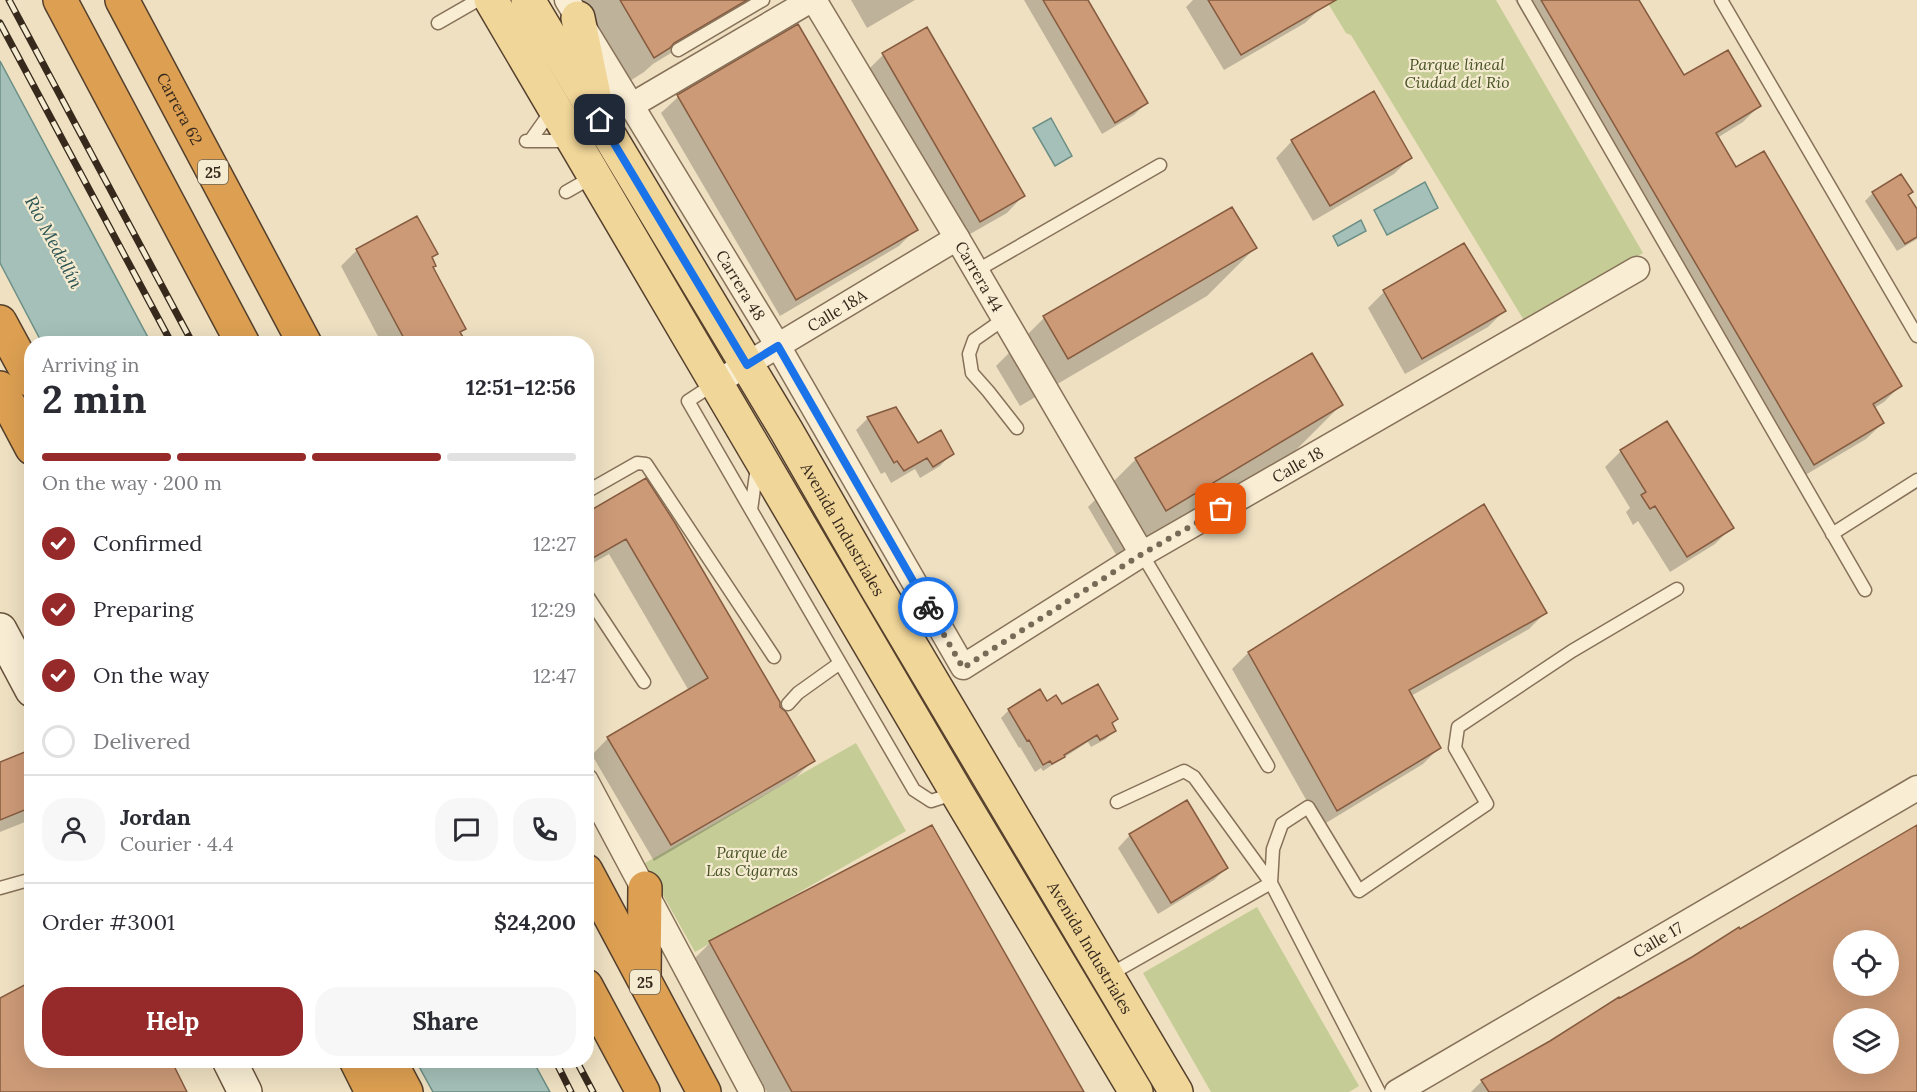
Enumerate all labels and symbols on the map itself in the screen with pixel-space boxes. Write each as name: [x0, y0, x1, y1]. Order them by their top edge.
park label: Parque lineal Ciudad del Rio: [1404, 54, 1510, 92]
street label: Carrera 62: [152, 69, 207, 148]
pin: [574, 94, 625, 145]
road number: 25: [198, 160, 228, 184]
water label: Río Medellín: [20, 192, 88, 292]
street label: Carrera 44: [951, 237, 1008, 316]
street label: Carrera 48: [712, 246, 770, 324]
street label: Calle 18A: [803, 284, 871, 336]
street label: Calle 18: [1268, 442, 1327, 487]
street label: Avenida Industriales: [796, 458, 889, 600]
pin: [1195, 483, 1246, 534]
courier: [898, 577, 958, 637]
park label: Parque de Las Cigarras: [706, 842, 798, 880]
street label: Avenida Industriales: [1043, 877, 1137, 1018]
street label: Calle 17: [1629, 917, 1687, 962]
road number: 25: [630, 970, 660, 994]

